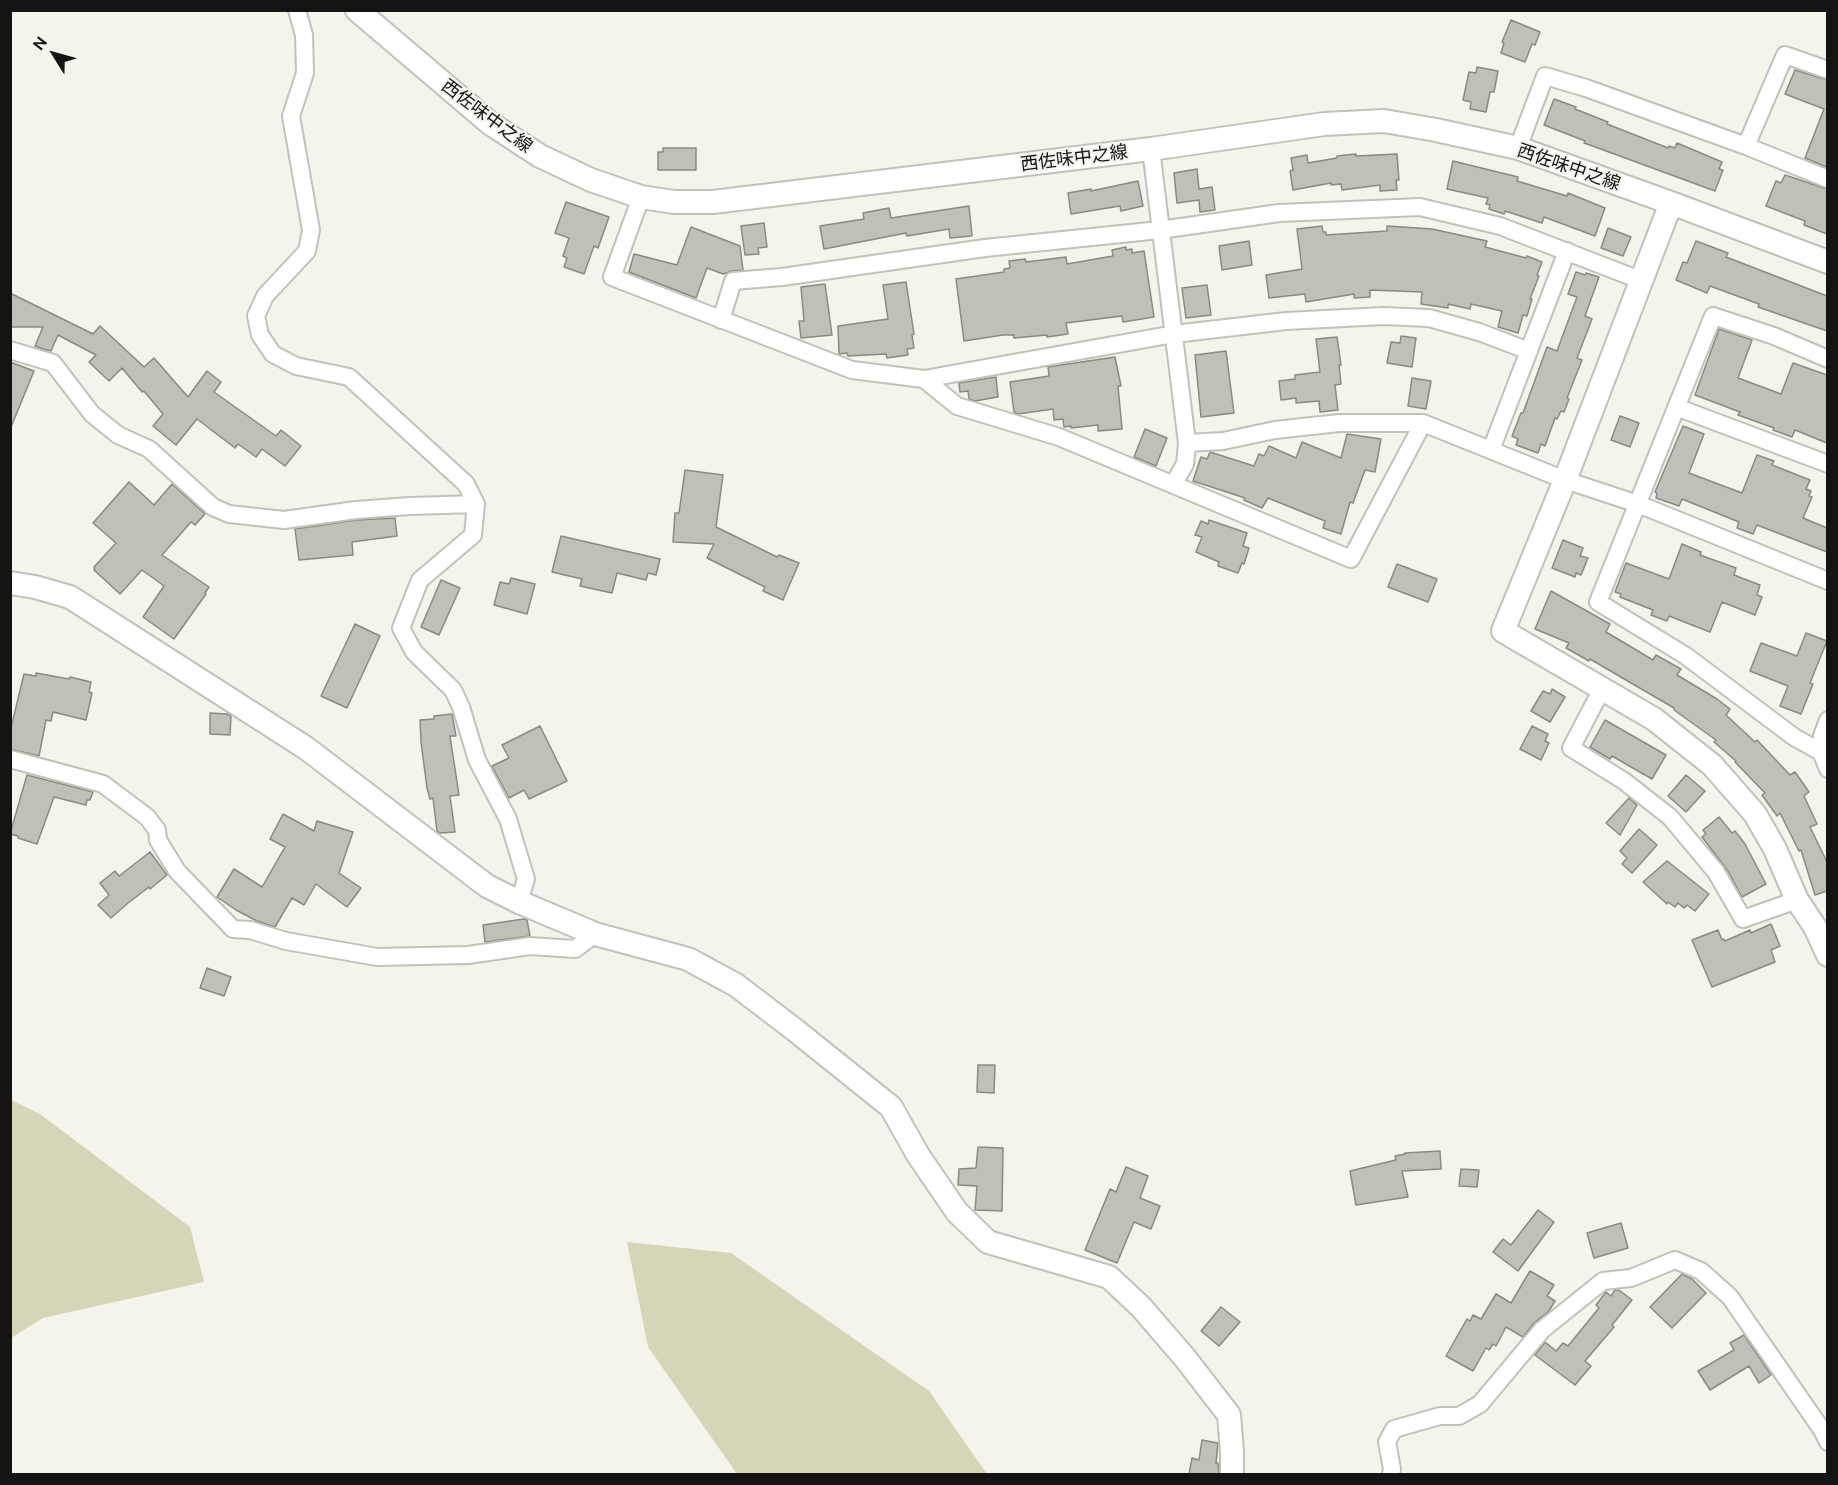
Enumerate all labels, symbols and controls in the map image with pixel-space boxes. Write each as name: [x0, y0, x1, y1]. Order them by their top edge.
north arrow: [24, 24, 84, 84]
text: N: [29, 33, 50, 53]
street label: 西佐味中之線: [437, 75, 537, 157]
street label: 西佐味中之線: [1514, 139, 1624, 195]
street label: 西佐味中之線: [1019, 141, 1129, 175]

